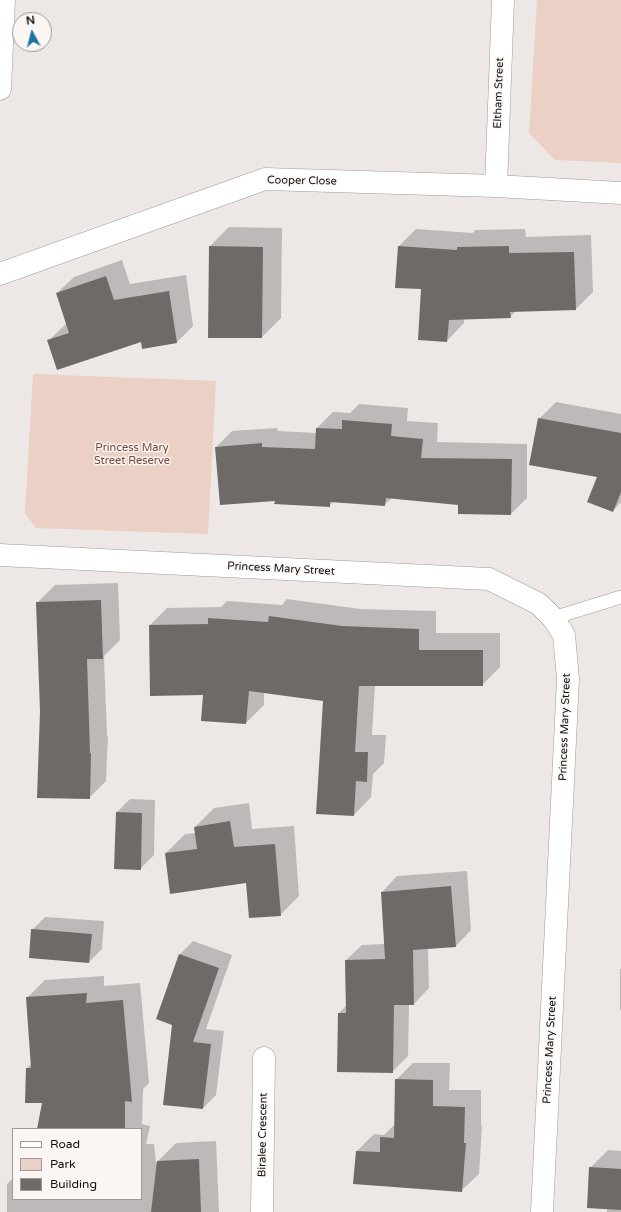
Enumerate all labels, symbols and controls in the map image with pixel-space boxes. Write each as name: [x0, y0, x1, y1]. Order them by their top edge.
north arrow: [12, 12, 52, 52]
text: N: [25, 14, 36, 28]
street label: Eltham Street: [491, 57, 507, 129]
street label: Cooper Close: [267, 174, 337, 188]
park label: Princess Mary Street Reserve: [94, 441, 170, 467]
street label: Princess Mary Street: [227, 560, 335, 578]
street label: Princess Mary Street: [557, 673, 573, 781]
street label: Princess Mary Street: [541, 996, 559, 1104]
street label: Biralee Crescent: [256, 1093, 270, 1177]
legend: [12, 1128, 142, 1200]
text: Road: [50, 1137, 80, 1151]
text: Park: [50, 1157, 76, 1171]
text: Building: [50, 1177, 97, 1191]

